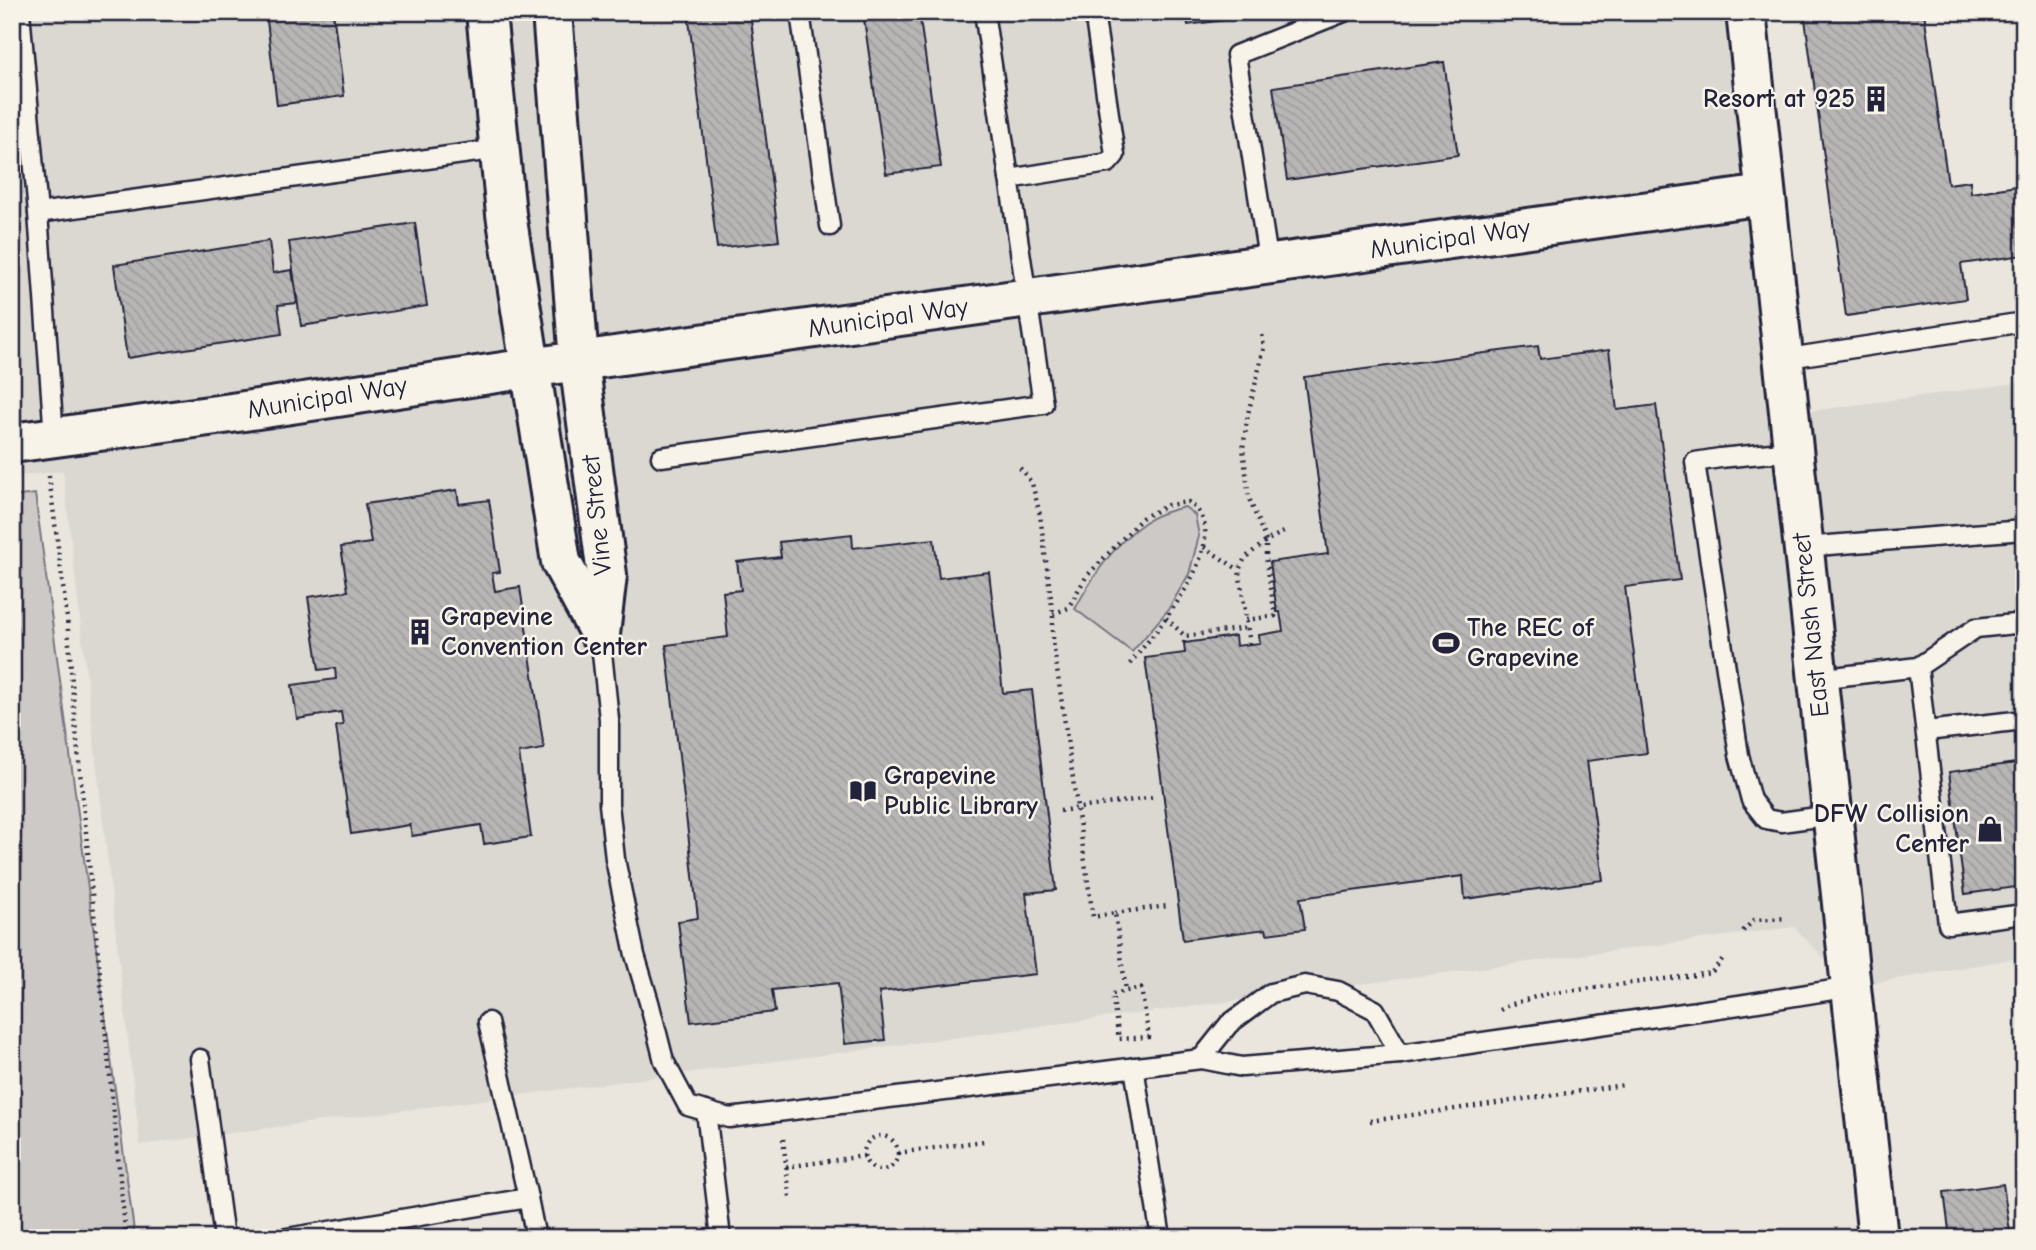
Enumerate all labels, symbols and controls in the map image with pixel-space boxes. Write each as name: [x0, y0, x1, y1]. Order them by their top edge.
place label: Resort at 925: [1703, 84, 1855, 114]
building icon: Resort at 925: [1861, 84, 1891, 114]
street label: Municipal Way: [1368, 213, 1532, 265]
street label: Municipal Way: [806, 292, 970, 344]
street label: Municipal Way: [245, 371, 409, 425]
street label: Vine Street: [576, 452, 618, 577]
street label: East Nash Street: [1786, 530, 1836, 719]
place label: Grapevine Convention Center: [441, 602, 648, 662]
place label: The REC of Grapevine: [1467, 613, 1595, 673]
building icon: Grapevine Convention Center: [405, 617, 435, 647]
sports icon: The REC of Grapevine: [1431, 628, 1461, 658]
place label: Grapevine Public Library: [884, 761, 1038, 821]
library icon: Grapevine Public Library: [848, 776, 878, 806]
place label: DFW Collision Center: [1814, 799, 1970, 859]
shop icon: DFW Collision Center: [1975, 814, 2005, 844]

